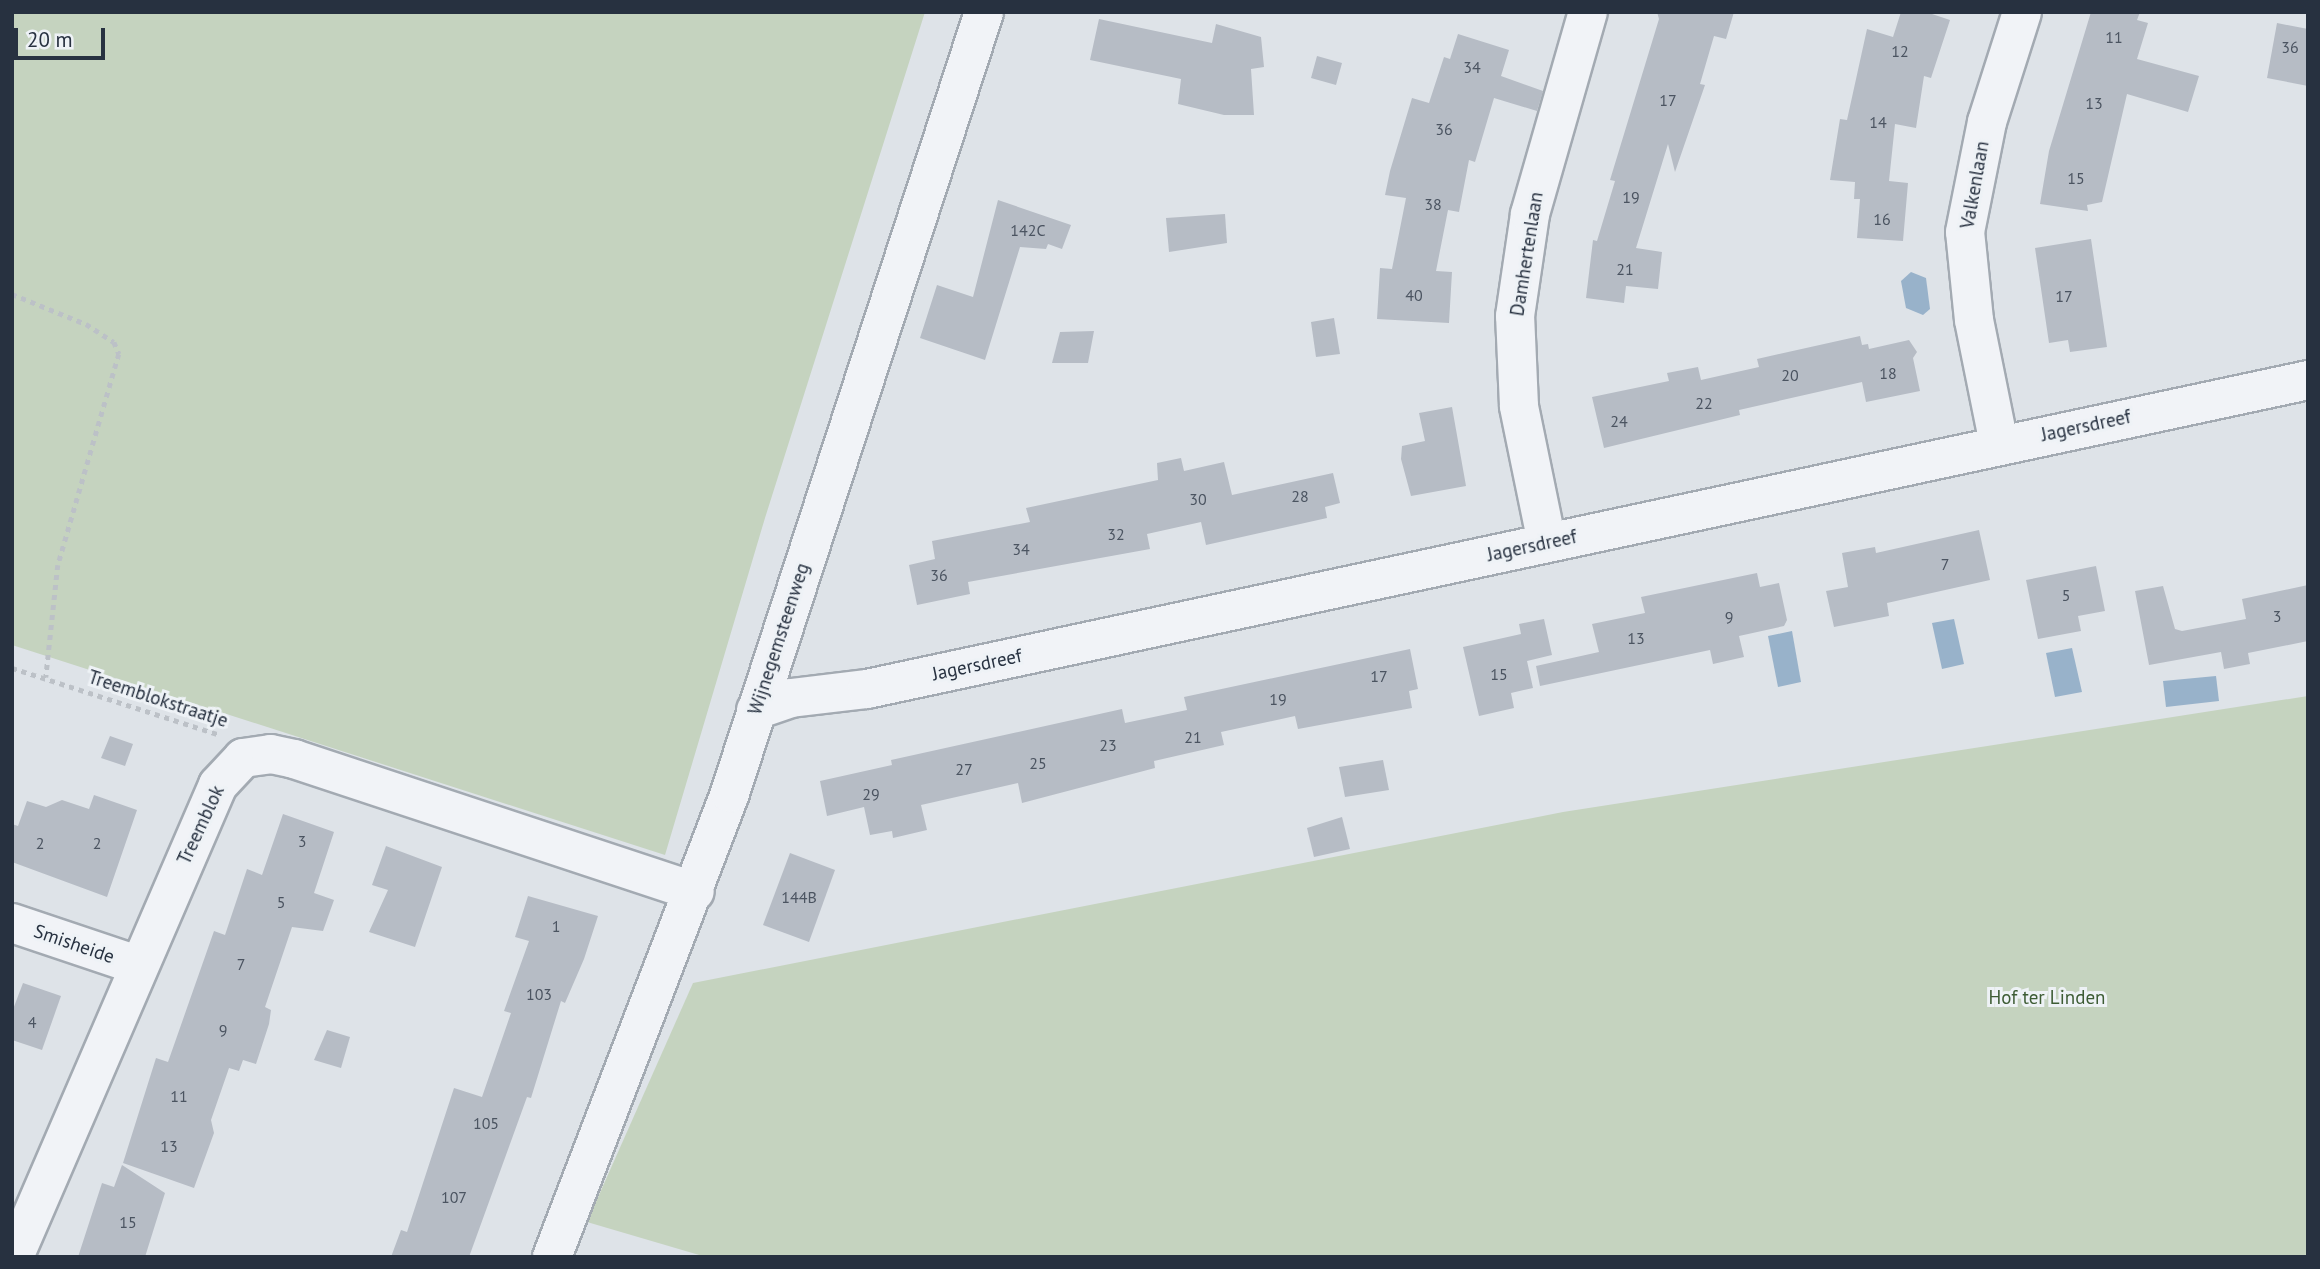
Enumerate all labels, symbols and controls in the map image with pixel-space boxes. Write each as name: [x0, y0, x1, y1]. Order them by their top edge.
scale bar: [18, 14, 108, 58]
text: 20 m: [27, 26, 73, 53]
house number: 11: [2105, 27, 2123, 47]
house number: 36: [2281, 37, 2299, 57]
house number: 12: [1891, 41, 1909, 61]
house number: 34: [1463, 57, 1481, 77]
house number: 17: [1659, 90, 1677, 110]
house number: 13: [2085, 93, 2103, 113]
house number: 14: [1869, 112, 1887, 132]
house number: 36: [1435, 119, 1453, 139]
street label: Valkenlaan: [1956, 139, 1994, 231]
house number: 15: [2067, 168, 2085, 188]
house number: 19: [1622, 187, 1640, 207]
street label: Damhertenlaan: [1506, 190, 1548, 318]
house number: 38: [1424, 194, 1442, 214]
house number: 16: [1873, 209, 1891, 229]
house number: 142C: [1010, 220, 1046, 240]
house number: 21: [1616, 259, 1634, 279]
house number: 40: [1405, 285, 1423, 305]
house number: 17: [2055, 286, 2073, 306]
house number: 18: [1879, 363, 1897, 383]
house number: 20: [1781, 365, 1799, 385]
house number: 22: [1695, 393, 1713, 413]
street label: Jagersdreef: [2039, 405, 2133, 447]
house number: 24: [1610, 411, 1628, 431]
house number: 28: [1291, 486, 1309, 506]
house number: 30: [1189, 489, 1207, 509]
house number: 32: [1107, 524, 1125, 544]
street label: Jagersdreef: [1485, 525, 1579, 567]
house number: 34: [1012, 539, 1030, 559]
house number: 7: [1941, 554, 1949, 574]
street label: Wijnegemsteenweg: [744, 560, 814, 718]
house number: 36: [930, 565, 948, 585]
house number: 5: [2062, 585, 2070, 605]
house number: 3: [2273, 606, 2281, 626]
house number: 9: [1725, 607, 1733, 627]
house number: 13: [1627, 628, 1645, 648]
street label: Jagersdreef: [930, 644, 1024, 686]
house number: 15: [1490, 664, 1508, 684]
street label: Treemblokstraatje: [85, 666, 231, 732]
house number: 17: [1370, 666, 1388, 686]
house number: 19: [1269, 689, 1287, 709]
house number: 21: [1184, 727, 1202, 747]
house number: 23: [1099, 735, 1117, 755]
house number: 25: [1029, 753, 1047, 773]
house number: 27: [955, 759, 973, 779]
street label: Treemblok: [173, 782, 229, 868]
house number: 29: [862, 784, 880, 804]
house number: 3: [298, 831, 306, 851]
house number: 2: [36, 833, 44, 853]
house number: 2: [93, 833, 101, 853]
house number: 144B: [781, 887, 817, 907]
house number: 5: [277, 892, 285, 912]
house number: 1: [552, 916, 560, 936]
street label: Smisheide: [31, 920, 117, 968]
house number: 7: [237, 954, 245, 974]
house number: 103: [526, 984, 552, 1004]
park label: Hof ter Linden: [1989, 987, 2105, 1009]
house number: 4: [28, 1012, 36, 1032]
house number: 9: [219, 1020, 227, 1040]
house number: 11: [170, 1086, 188, 1106]
house number: 105: [473, 1113, 499, 1133]
house number: 13: [160, 1136, 178, 1156]
house number: 107: [441, 1187, 467, 1207]
house number: 15: [119, 1212, 137, 1232]

